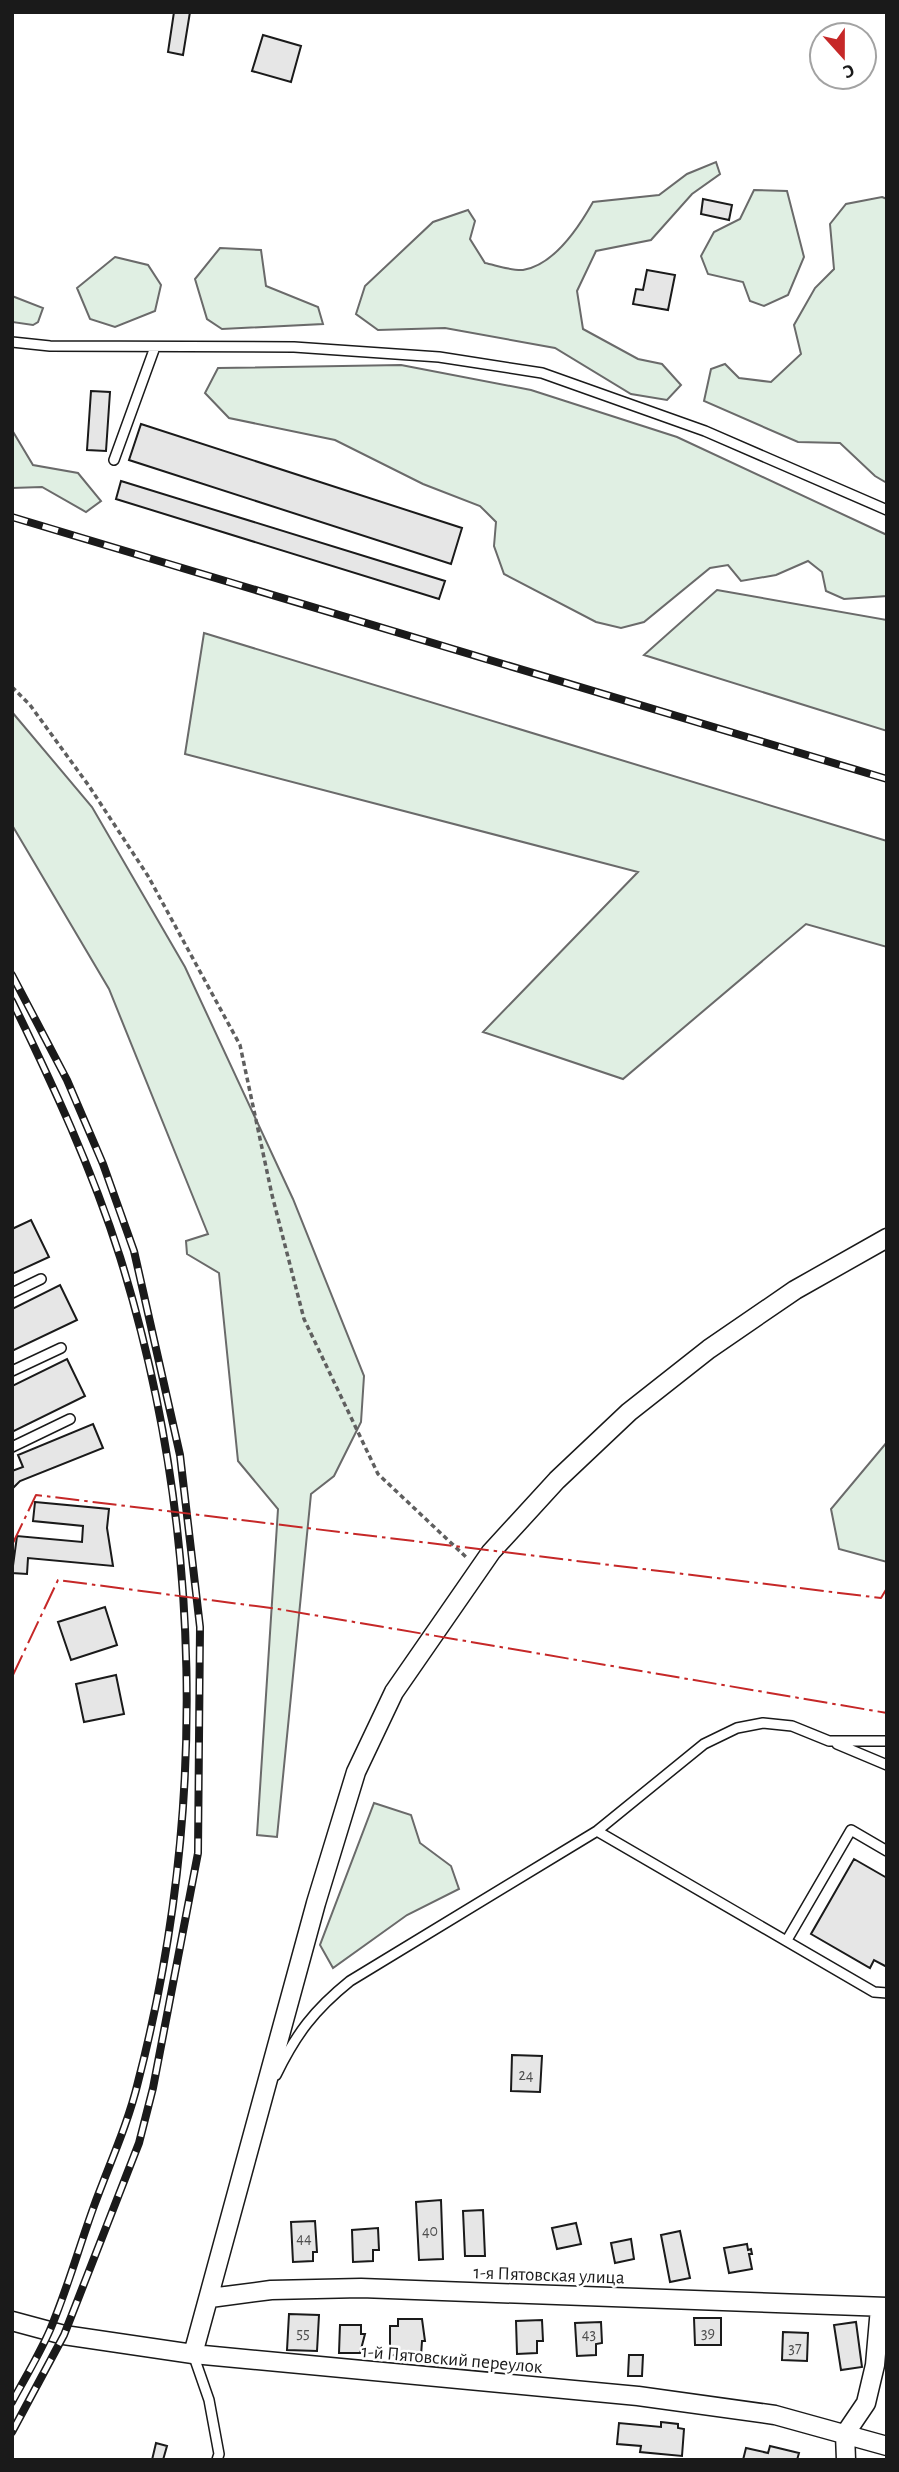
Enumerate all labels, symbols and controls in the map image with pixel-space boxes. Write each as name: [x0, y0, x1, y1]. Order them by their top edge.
north arrow: [808, 21, 878, 91]
text: С: [840, 60, 857, 81]
house number: 24: [519, 2067, 534, 2083]
house number: 40: [422, 2223, 438, 2239]
house number: 44: [296, 2230, 312, 2246]
street label: 1-я Пятовская улица: [473, 2263, 625, 2288]
house number: 55: [296, 2325, 310, 2341]
house number: 39: [701, 2325, 715, 2341]
house number: 43: [582, 2326, 596, 2342]
house number: 37: [788, 2340, 802, 2356]
street label: 1-й Пятовский переулок: [361, 2342, 543, 2377]

